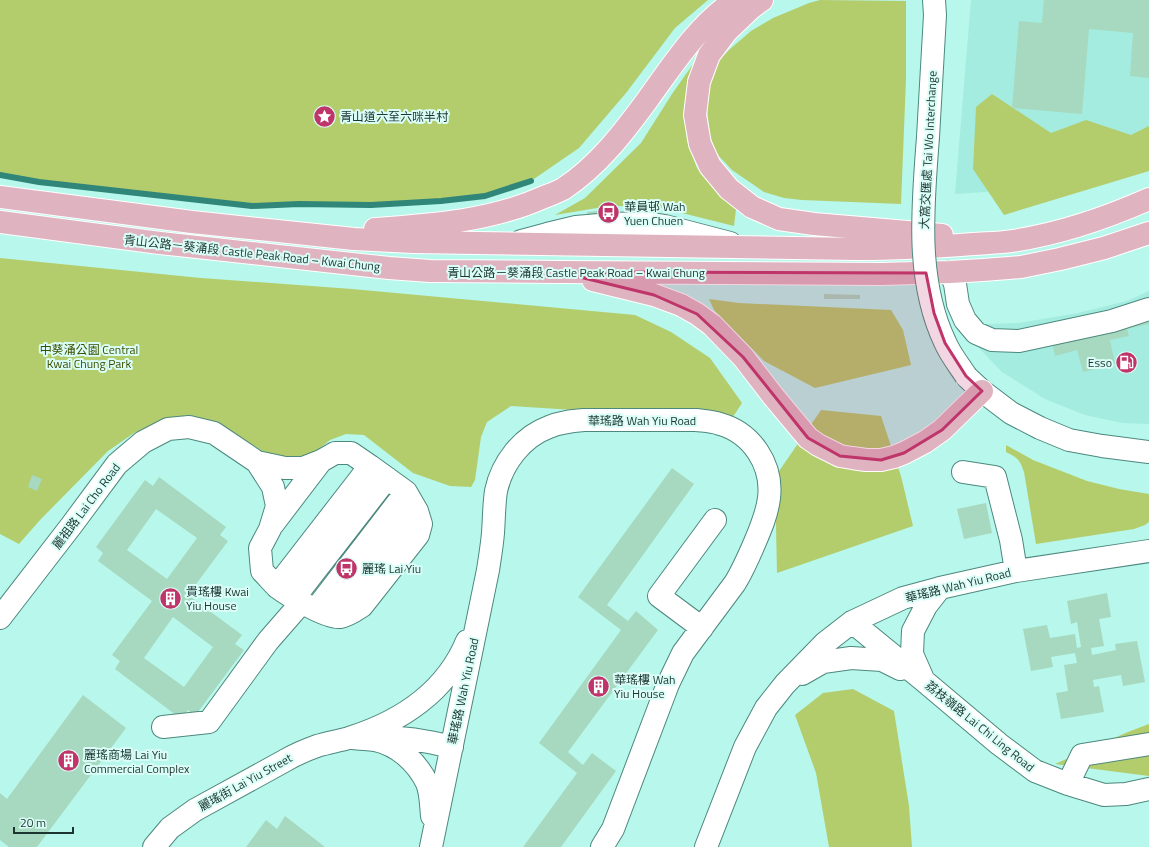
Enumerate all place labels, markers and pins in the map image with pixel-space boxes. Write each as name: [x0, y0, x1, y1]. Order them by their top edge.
place icon: 青山道六至六咪半村: [312, 103, 338, 129]
place label: 青山道六至六咪半村: [340, 107, 449, 126]
place label: 華員邨 Wah Yuen Chuen: [624, 197, 686, 230]
bus stop icon: 華員邨 Wah Yuen Chuen: [596, 200, 622, 226]
fuel station icon: Esso: [1114, 349, 1140, 375]
place label: Esso: [1088, 353, 1112, 372]
bus stop icon: 麗瑤 Lai Yiu: [333, 555, 359, 581]
place label: 麗瑤 Lai Yiu: [362, 559, 421, 578]
place label: 貴瑤樓 Kwai Yiu House: [186, 582, 249, 615]
building icon: 貴瑤樓 Kwai Yiu House: [157, 585, 183, 611]
place label: 華瑤樓 Wah Yiu House: [614, 670, 676, 703]
building icon: 華瑤樓 Wah Yiu House: [585, 673, 611, 699]
place label: 麗瑤商場 Lai Yiu Commercial Complex: [84, 745, 190, 778]
building icon: 麗瑤商場 Lai Yiu Commercial Complex: [56, 748, 82, 774]

